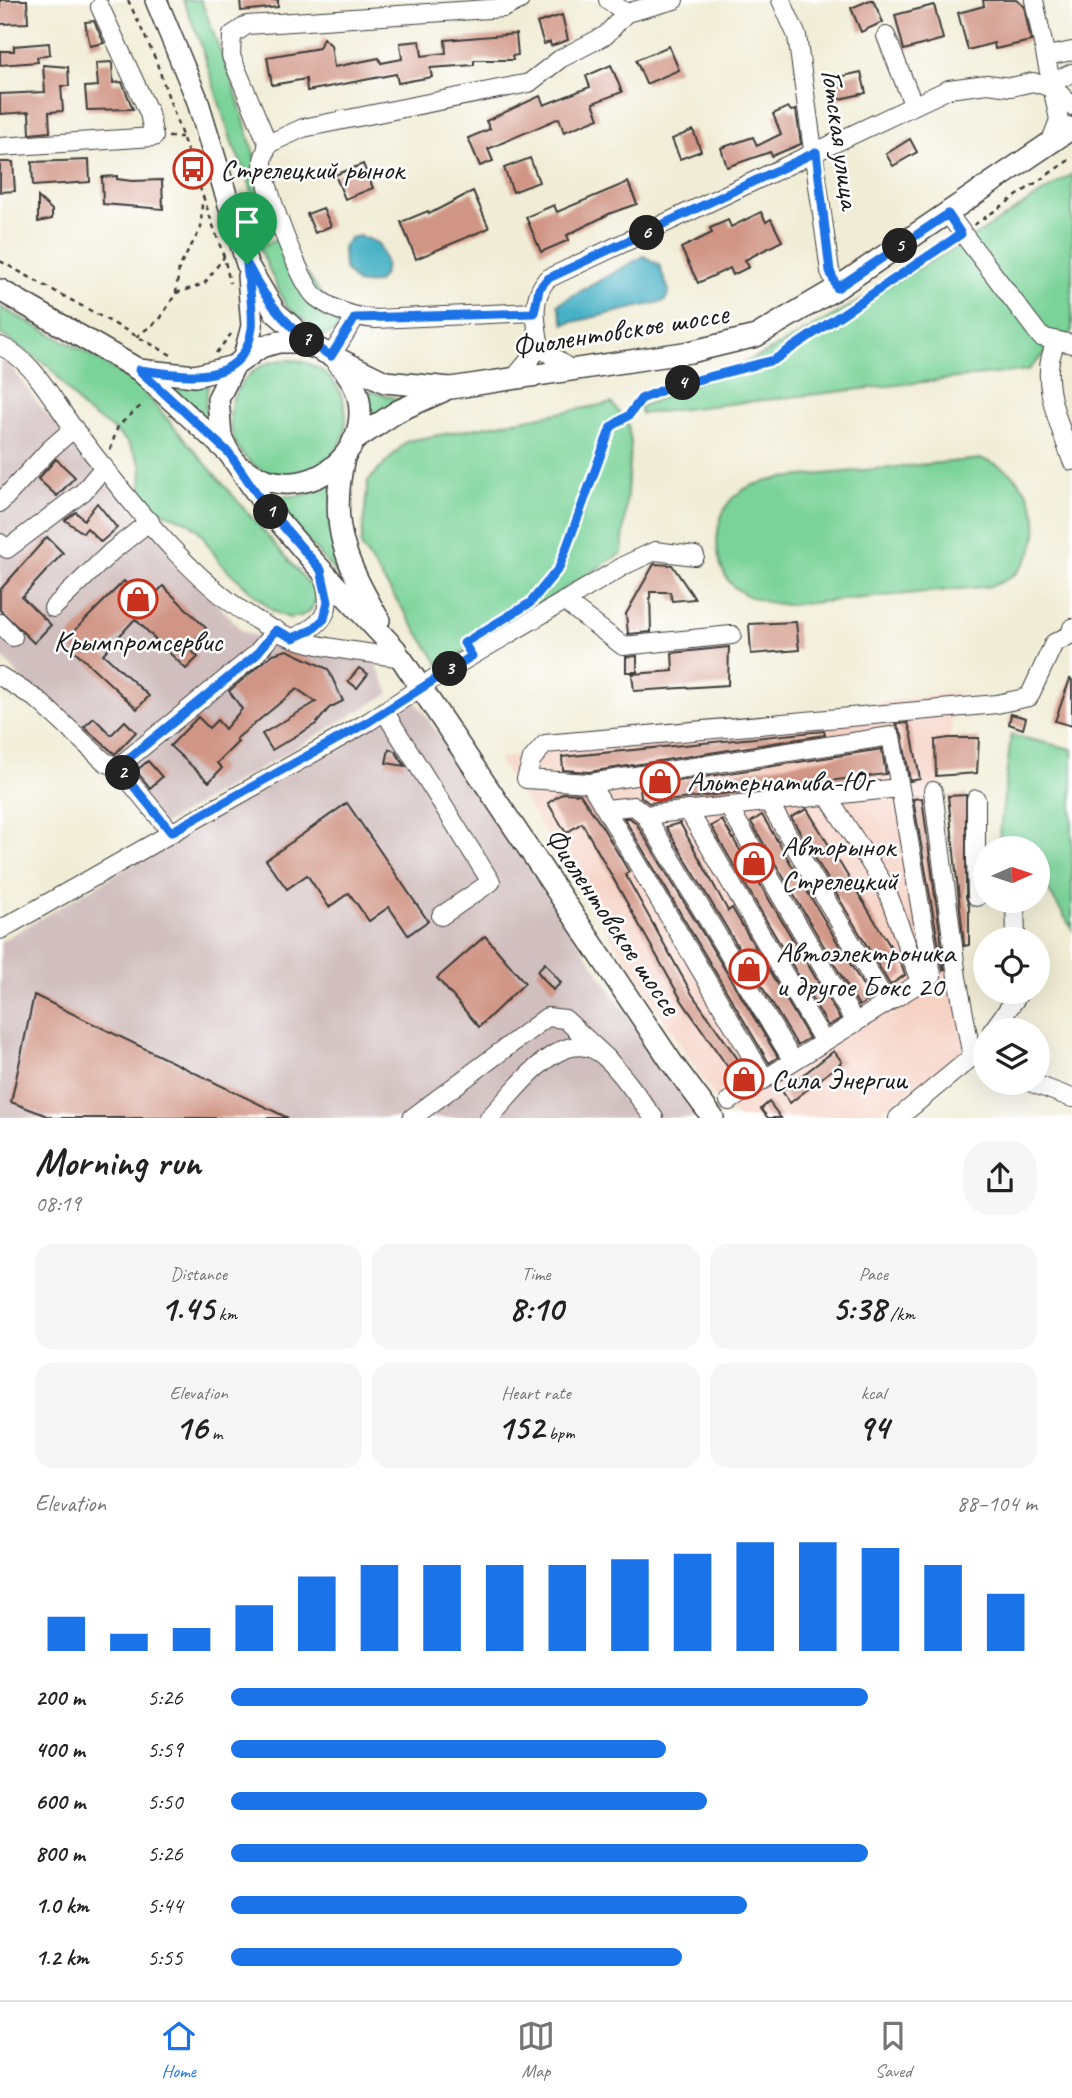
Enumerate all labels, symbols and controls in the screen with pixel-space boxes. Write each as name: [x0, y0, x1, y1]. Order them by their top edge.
street label: Готская улица: [812, 67, 870, 214]
bus stop icon: Стрелецкий рынок: [172, 148, 214, 190]
place label: Стрелецкий рынок: [220, 150, 406, 188]
pin: [217, 192, 277, 264]
icon: arrive: [228, 203, 266, 241]
pin: 6: [630, 216, 664, 250]
text: 6: [642, 220, 651, 244]
pin: 5: [883, 229, 918, 264]
text: 5: [895, 233, 904, 257]
street label: Фиолентовское шоссе: [509, 294, 733, 366]
pin: 7: [290, 322, 324, 358]
text: 7: [302, 327, 311, 351]
pin: 4: [666, 366, 700, 400]
text: 4: [678, 370, 687, 394]
pin: 1: [254, 494, 288, 530]
text: 1: [266, 499, 275, 523]
shop icon: Крымпромсервис: [117, 578, 159, 620]
place label: Крымпромсервис: [54, 622, 224, 660]
pin: 3: [433, 652, 468, 686]
text: 3: [445, 656, 454, 680]
pin: 2: [106, 756, 140, 790]
text: 2: [118, 760, 127, 784]
shop icon: Альтернатива-Юг: [639, 760, 681, 802]
place label: Альтернатива-Юг: [687, 762, 876, 800]
street label: Фиолентовское шоссе: [536, 820, 691, 1024]
place label: Авторынок Стрелецкий: [781, 827, 899, 899]
north arrow: [973, 836, 1050, 914]
map controls: [973, 836, 1050, 1095]
shop icon: Авторынок Стрелецкий: [733, 842, 775, 884]
button: locate: [973, 927, 1050, 1004]
place label: Автоэлектроника и другое Бокс 20: [776, 933, 957, 1005]
shop icon: Автоэлектроника и другое Бокс 20: [728, 948, 770, 990]
button: layers: [973, 1018, 1050, 1095]
shop icon: Сила Энергии: [723, 1058, 765, 1100]
place label: Сила Энергии: [771, 1060, 909, 1098]
text: Morning run: [35, 1139, 201, 1186]
button: share: [963, 1141, 1037, 1215]
text: 08:19: [35, 1189, 81, 1218]
text: Distance: [170, 1262, 227, 1286]
text: Time: [521, 1262, 551, 1286]
text: Pace: [859, 1262, 888, 1286]
text: 1.45: [160, 1286, 214, 1331]
text: 8:10: [509, 1286, 563, 1331]
text: 5:38: [832, 1286, 885, 1331]
text: km: [214, 1302, 237, 1326]
text: /km: [885, 1302, 915, 1326]
text: Elevation: [169, 1381, 228, 1405]
text: Heart rate: [501, 1381, 571, 1405]
text: kcal: [861, 1381, 886, 1405]
text: 16: [175, 1405, 207, 1450]
text: 152: [497, 1405, 544, 1450]
text: 94: [858, 1405, 889, 1450]
text: m: [207, 1421, 222, 1445]
text: bpm: [544, 1421, 575, 1445]
text: Elevation: [35, 1489, 106, 1518]
text: 88–104 m: [957, 1489, 1037, 1518]
text: 200 m: [35, 1683, 85, 1712]
text: 5:26: [147, 1683, 183, 1712]
text: 400 m: [35, 1735, 85, 1764]
text: 5:59: [147, 1735, 183, 1764]
text: 600 m: [35, 1787, 85, 1816]
text: 5:50: [147, 1787, 183, 1816]
text: 800 m: [35, 1839, 85, 1868]
text: 5:26: [147, 1839, 183, 1868]
text: 1.0 km: [35, 1891, 89, 1920]
text: 5:44: [147, 1891, 183, 1920]
text: 1.2 km: [35, 1943, 89, 1972]
text: 5:55: [147, 1943, 183, 1972]
tab: Home: [160, 2017, 198, 2083]
tab: Map: [517, 2017, 555, 2083]
tab: Saved: [874, 2017, 912, 2083]

